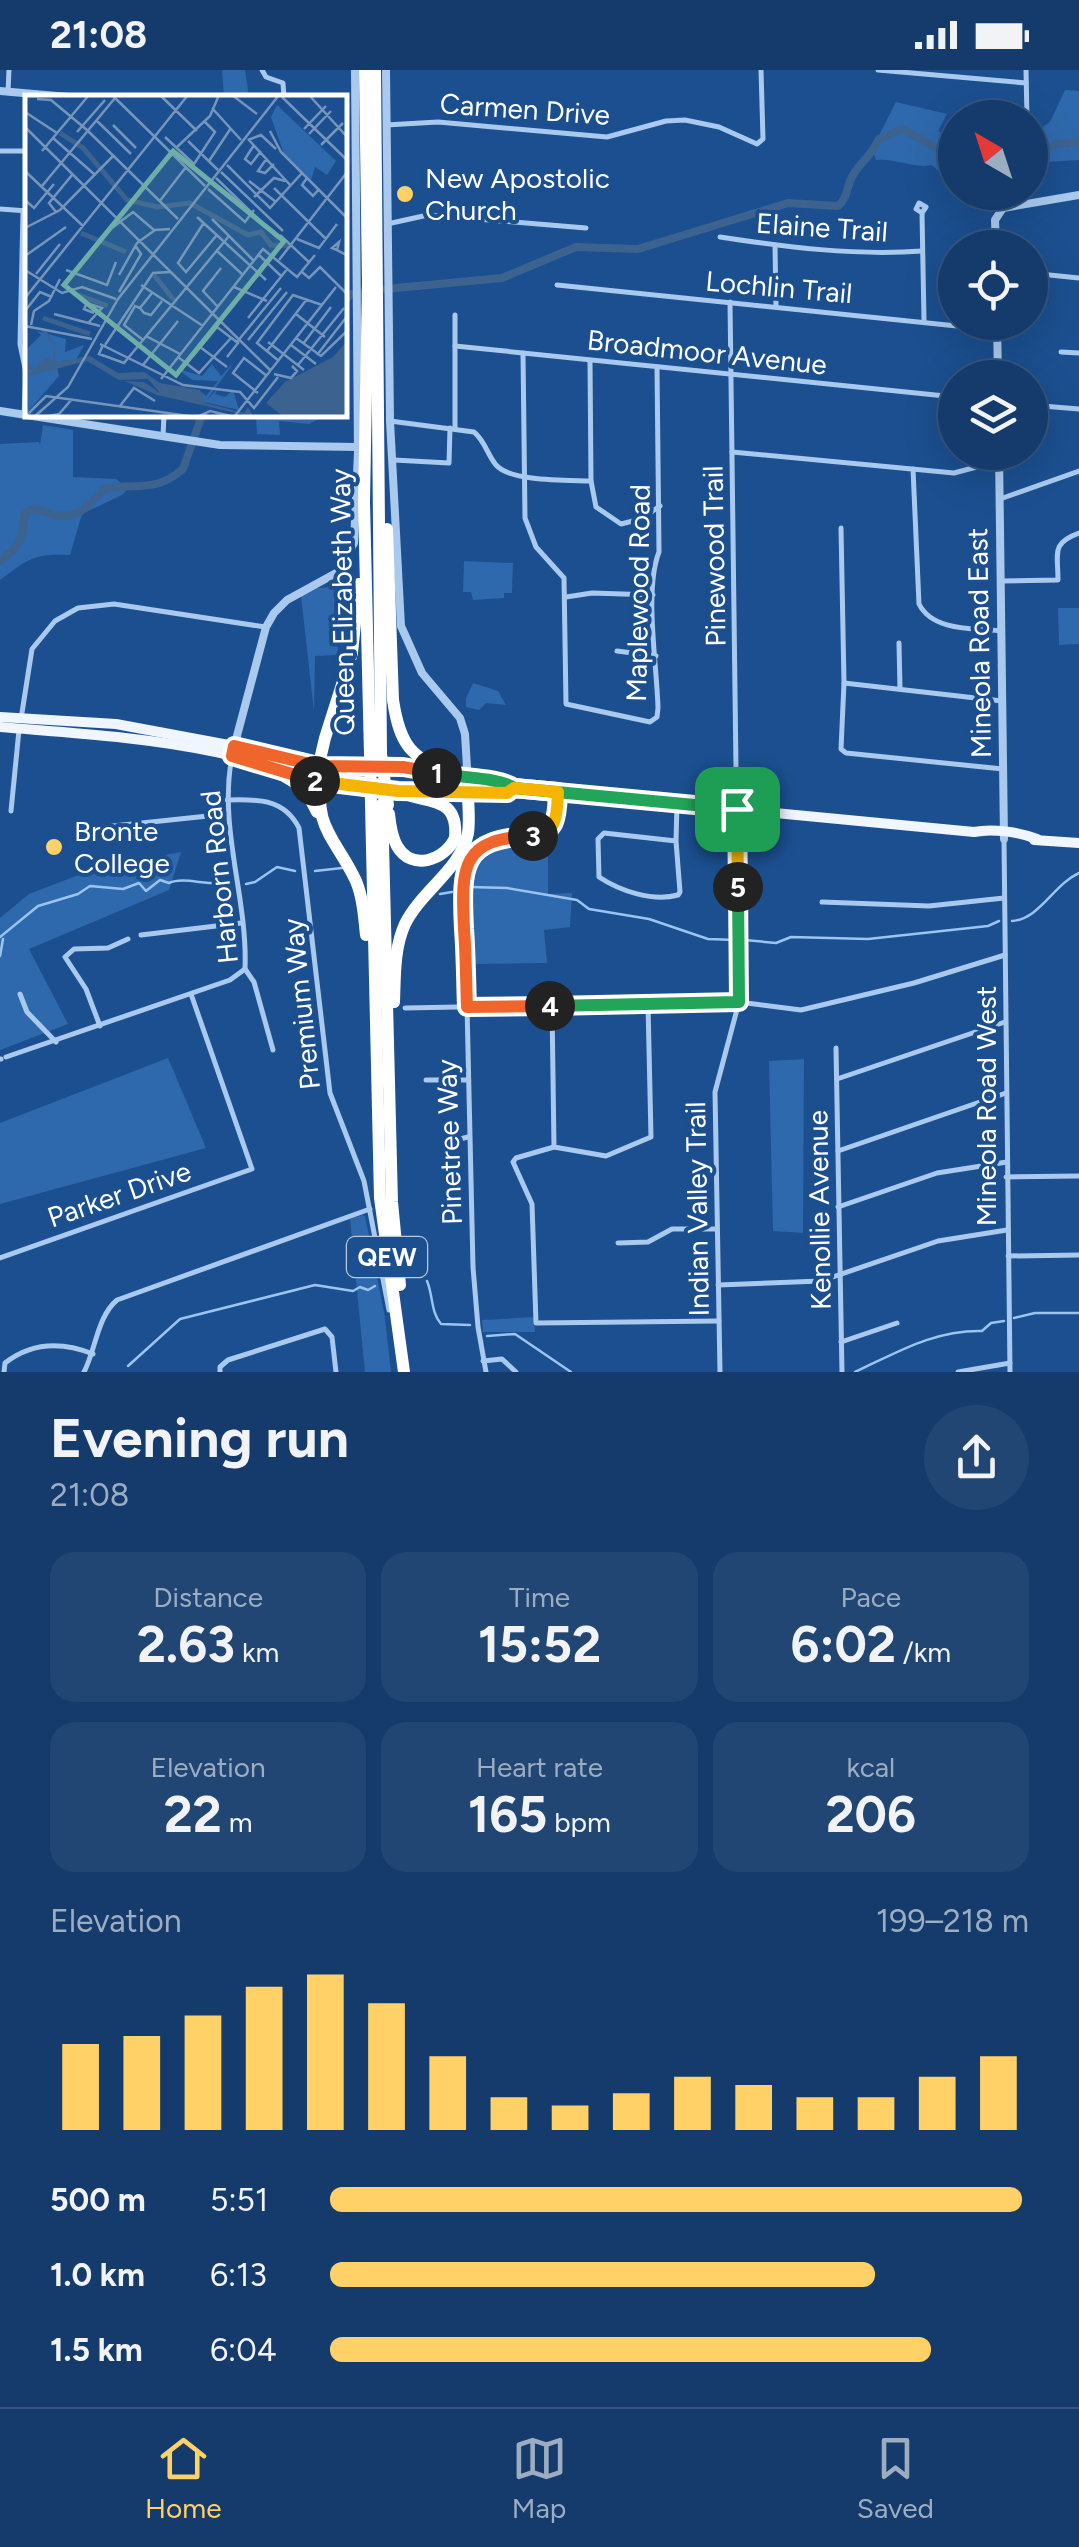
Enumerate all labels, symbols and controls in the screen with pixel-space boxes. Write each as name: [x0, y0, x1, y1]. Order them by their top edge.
text: 21:08: [50, 12, 147, 58]
street label: Carmen Drive: [439, 86, 611, 132]
inset map: [25, 95, 348, 418]
north arrow: [938, 100, 1048, 210]
map controls: [938, 100, 1048, 470]
place label: New Apostolic Church: [425, 161, 610, 227]
marker: New Apostolic Church: [394, 183, 416, 205]
street label: Elaine Trail: [755, 205, 889, 249]
button: locate: [938, 230, 1048, 340]
street label: Lochlin Trail: [704, 264, 854, 310]
street label: Broadmoor Avenue: [585, 323, 829, 381]
button: layers: [938, 360, 1048, 470]
street label: Pinewood Trail: [695, 465, 733, 647]
street label: Queen Elizabeth Way: [323, 468, 361, 736]
street label: Maplewood Road: [619, 484, 657, 702]
street label: Mineola Road East: [960, 527, 998, 759]
pin: 1: [412, 748, 462, 798]
pin: 2: [290, 756, 340, 806]
text: 1: [431, 756, 443, 790]
text: 2: [307, 764, 323, 798]
pin: [695, 767, 780, 852]
icon: arrive: [710, 782, 765, 837]
street label: Harborn Road: [193, 789, 245, 965]
pin: 3: [508, 811, 558, 861]
place label: Bronte College: [74, 814, 170, 880]
text: 3: [525, 819, 541, 853]
marker: Bronte College: [43, 836, 65, 858]
pin: 5: [713, 862, 763, 912]
text: 5: [730, 870, 746, 904]
street label: Premium Way: [275, 916, 327, 1091]
pin: 4: [525, 981, 575, 1031]
street label: Mineola Road West: [969, 986, 1003, 1226]
text: 4: [541, 989, 559, 1023]
street label: Pinetree Way: [429, 1058, 469, 1225]
street label: Indian Valley Trail: [678, 1101, 716, 1317]
street label: Kenollie Avenue: [800, 1110, 838, 1310]
street label: Parker Drive: [43, 1154, 195, 1234]
road number: QEW: [347, 1237, 427, 1277]
text: Evening run: [50, 1405, 349, 1471]
button: share: [924, 1405, 1029, 1510]
text: 21:08: [50, 1476, 129, 1514]
text: Distance: [153, 1580, 263, 1614]
text: Time: [509, 1580, 570, 1614]
text: Pace: [841, 1580, 901, 1614]
text: 2.63: [137, 1614, 235, 1675]
text: 15:52: [478, 1614, 601, 1675]
text: 6:02: [791, 1614, 896, 1675]
text: km: [235, 1635, 279, 1669]
text: /km: [896, 1635, 951, 1669]
text: Elevation: [151, 1750, 266, 1784]
text: Heart rate: [476, 1750, 603, 1784]
text: kcal: [846, 1750, 895, 1784]
text: 22: [164, 1784, 222, 1845]
text: 165: [468, 1784, 547, 1845]
text: 206: [826, 1784, 916, 1845]
text: m: [222, 1805, 252, 1839]
text: bpm: [547, 1805, 611, 1839]
text: Elevation: [50, 1902, 182, 1940]
text: 199–218 m: [876, 1902, 1029, 1940]
text: 500 m: [50, 2181, 146, 2219]
text: 5:51: [210, 2181, 268, 2219]
text: 1.0 km: [50, 2256, 145, 2294]
text: 6:13: [210, 2256, 267, 2294]
text: 1.5 km: [50, 2331, 143, 2369]
text: 6:04: [210, 2331, 277, 2369]
tab: Home: [145, 2431, 221, 2525]
tab: Map: [512, 2431, 567, 2525]
tab: Saved: [857, 2431, 934, 2525]

